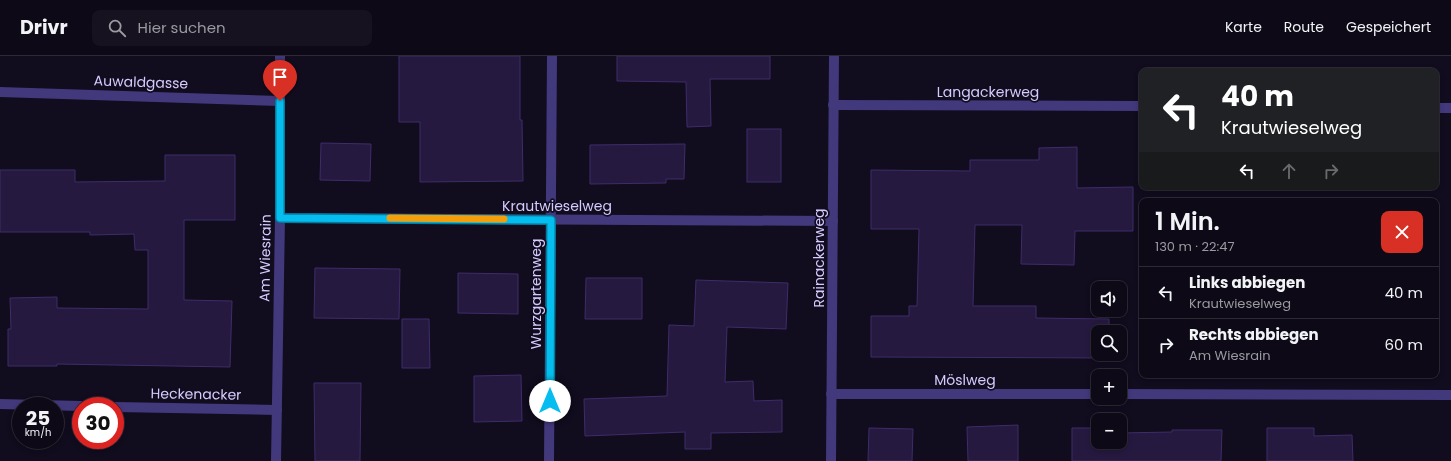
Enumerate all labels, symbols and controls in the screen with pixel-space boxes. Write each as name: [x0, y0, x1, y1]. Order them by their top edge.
search box: [92, 10, 372, 46]
text: Drivr: [20, 14, 68, 41]
icon: search: [106, 17, 128, 39]
text: Hier suchen: [138, 17, 226, 38]
text: Karte: [1225, 17, 1262, 37]
text: Route: [1284, 17, 1324, 37]
text: Gespeichert: [1346, 17, 1431, 37]
pin: [263, 60, 297, 101]
icon: arrive: [269, 66, 291, 88]
street label: Auwaldgasse: [93, 70, 189, 94]
text: 40 m: [1221, 77, 1294, 116]
street label: Langackerweg: [937, 82, 1039, 102]
icon: left: [1155, 84, 1207, 136]
text: Krautwieselweg: [1221, 115, 1362, 140]
icon: left: [1236, 160, 1258, 182]
icon: ahead: [1278, 160, 1300, 182]
icon: right: [1320, 160, 1342, 182]
street label: Krautwieselweg: [502, 196, 612, 216]
text: 1 Min.: [1155, 205, 1220, 238]
street label: Rainackerweg: [809, 208, 829, 308]
button: close: [1381, 211, 1423, 253]
street label: Am Wiesrain: [254, 214, 276, 302]
text: 130 m · 22:47: [1155, 237, 1235, 256]
street label: Wurzgartenweg: [526, 239, 546, 349]
text: Links abbiegen: [1189, 272, 1305, 293]
map controls: [1091, 281, 1127, 449]
button: sound: [1091, 281, 1127, 317]
icon: left: [1155, 282, 1177, 304]
text: 40 m: [1385, 282, 1423, 303]
text: Krautwieselweg: [1189, 294, 1291, 313]
text: Rechts abbiegen: [1189, 324, 1319, 345]
button: search: [1091, 325, 1127, 361]
icon: right: [1155, 334, 1177, 356]
text: 60 m: [1385, 334, 1423, 355]
text: Am Wiesrain: [1189, 346, 1271, 365]
button: +: [1091, 369, 1127, 405]
street label: Möslweg: [934, 370, 996, 390]
position arrow: [529, 380, 571, 422]
street label: Heckenacker: [150, 383, 242, 405]
speed limit sign: 30: [72, 397, 124, 449]
text: 25: [26, 404, 50, 432]
button: −: [1091, 413, 1127, 449]
text: km/h: [25, 425, 51, 440]

